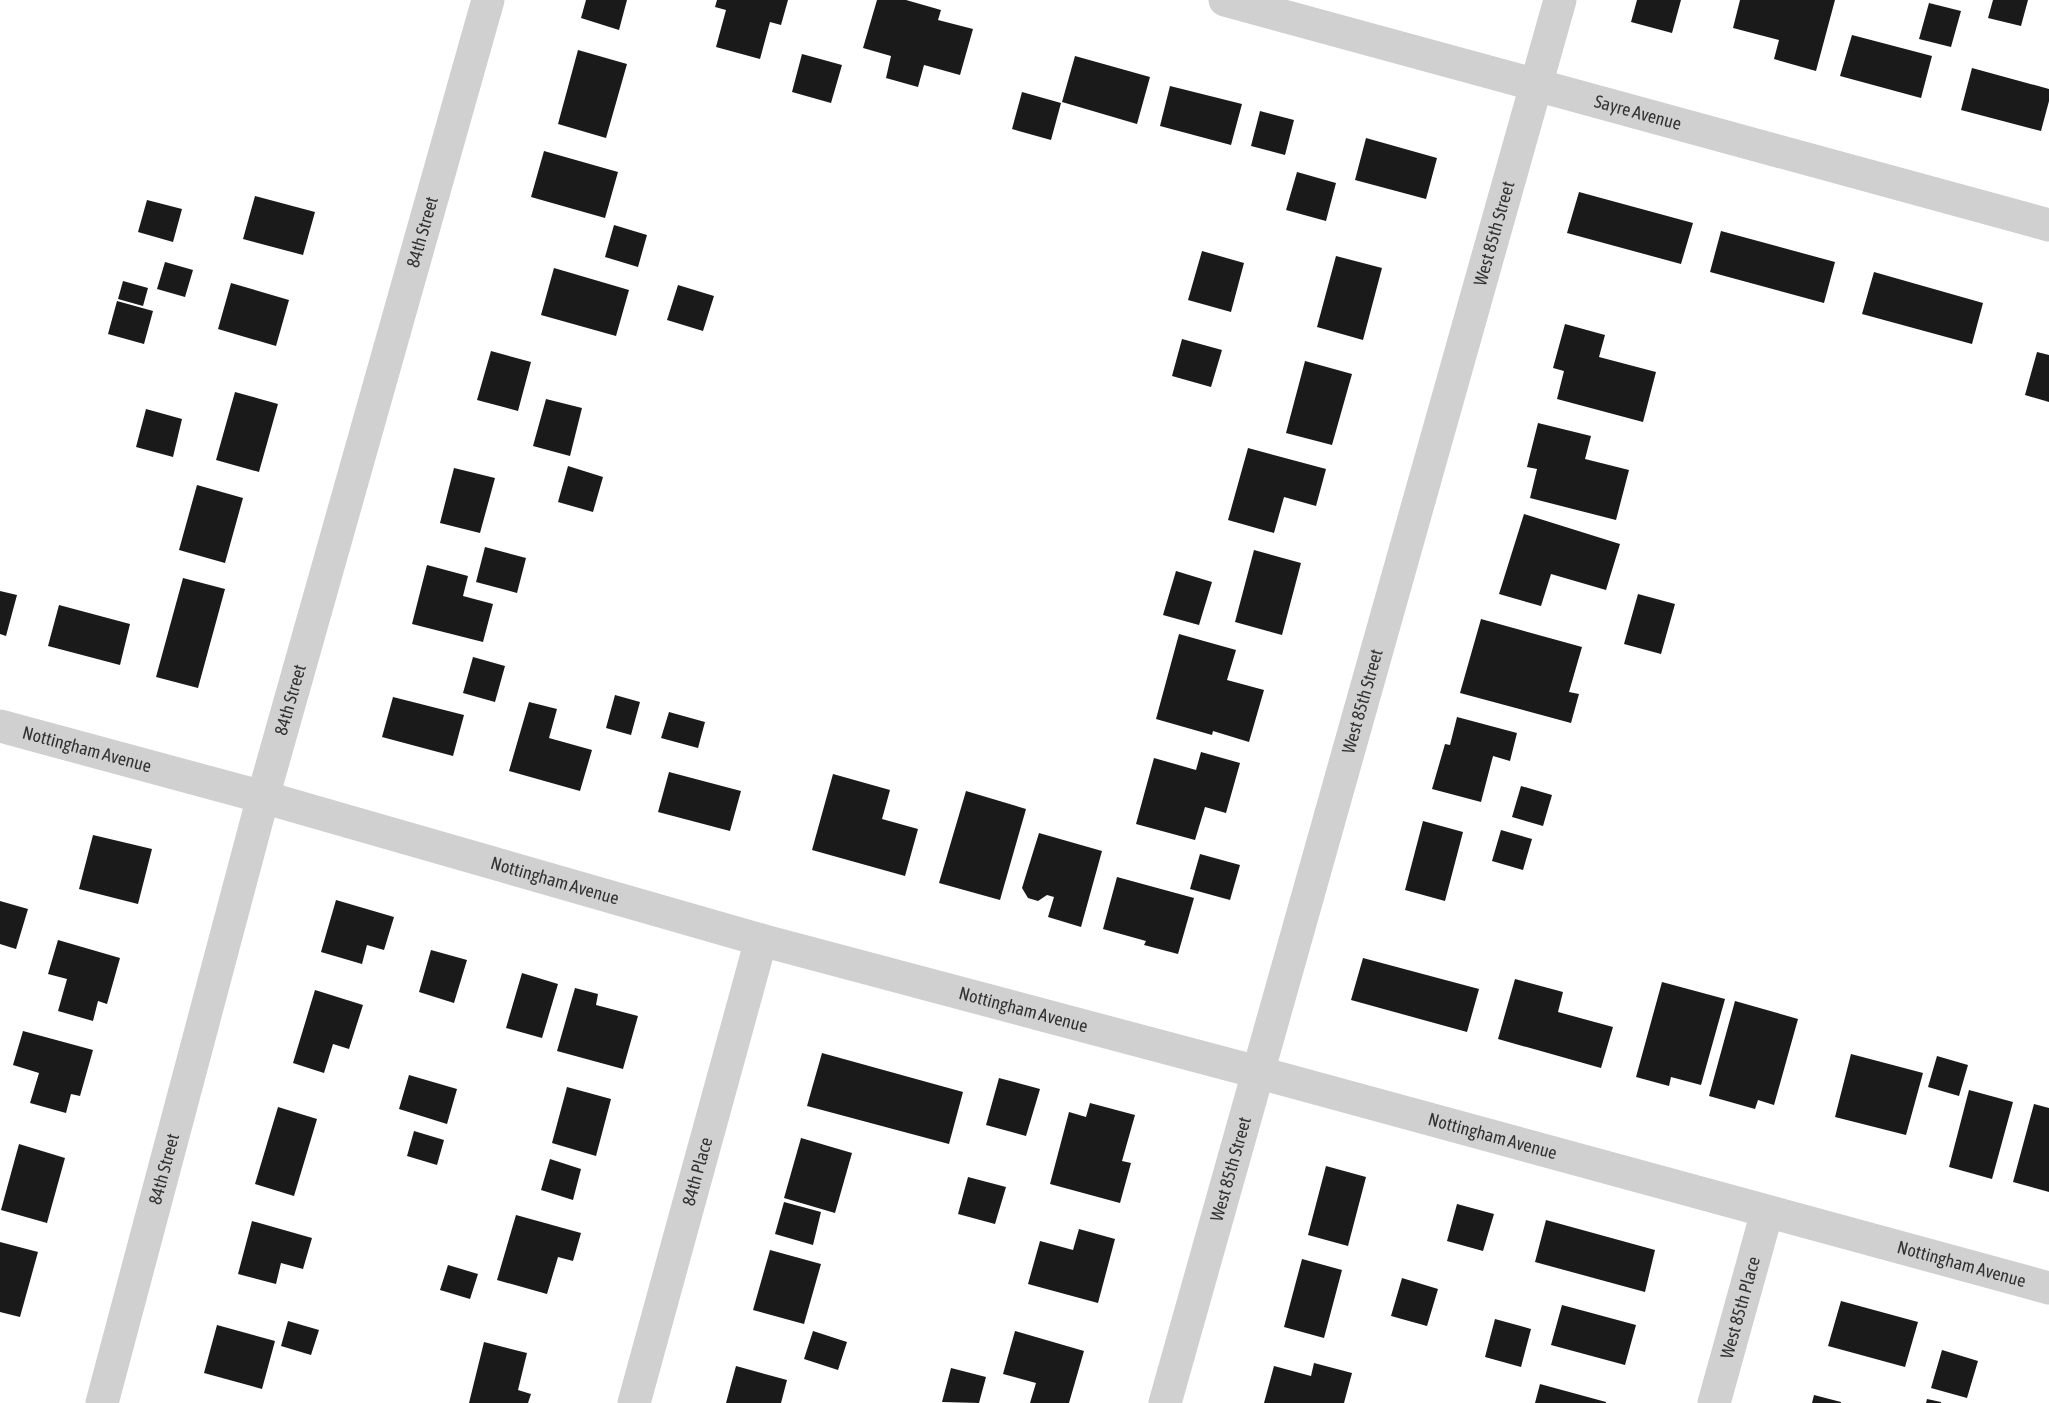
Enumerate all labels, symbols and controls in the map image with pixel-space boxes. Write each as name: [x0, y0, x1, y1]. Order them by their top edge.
street label: Sayre Avenue: [1592, 90, 1684, 134]
street label: West 85th Street: [1469, 179, 1518, 288]
street label: 84th Street: [402, 194, 442, 270]
street label: West 85th Street: [1337, 647, 1387, 756]
street label: 84th Street: [270, 662, 310, 738]
street label: Nottingham Avenue: [20, 722, 154, 776]
street label: Nottingham Avenue: [488, 852, 622, 909]
street label: Nottingham Avenue: [957, 982, 1090, 1037]
street label: Nottingham Avenue: [1426, 1108, 1559, 1163]
street label: West 85th Street: [1206, 1114, 1255, 1224]
street label: 84th Street: [144, 1131, 183, 1207]
street label: 84th Place: [678, 1135, 716, 1208]
street label: Nottingham Avenue: [1895, 1236, 2028, 1291]
street label: West 85th Place: [1716, 1254, 1764, 1361]

